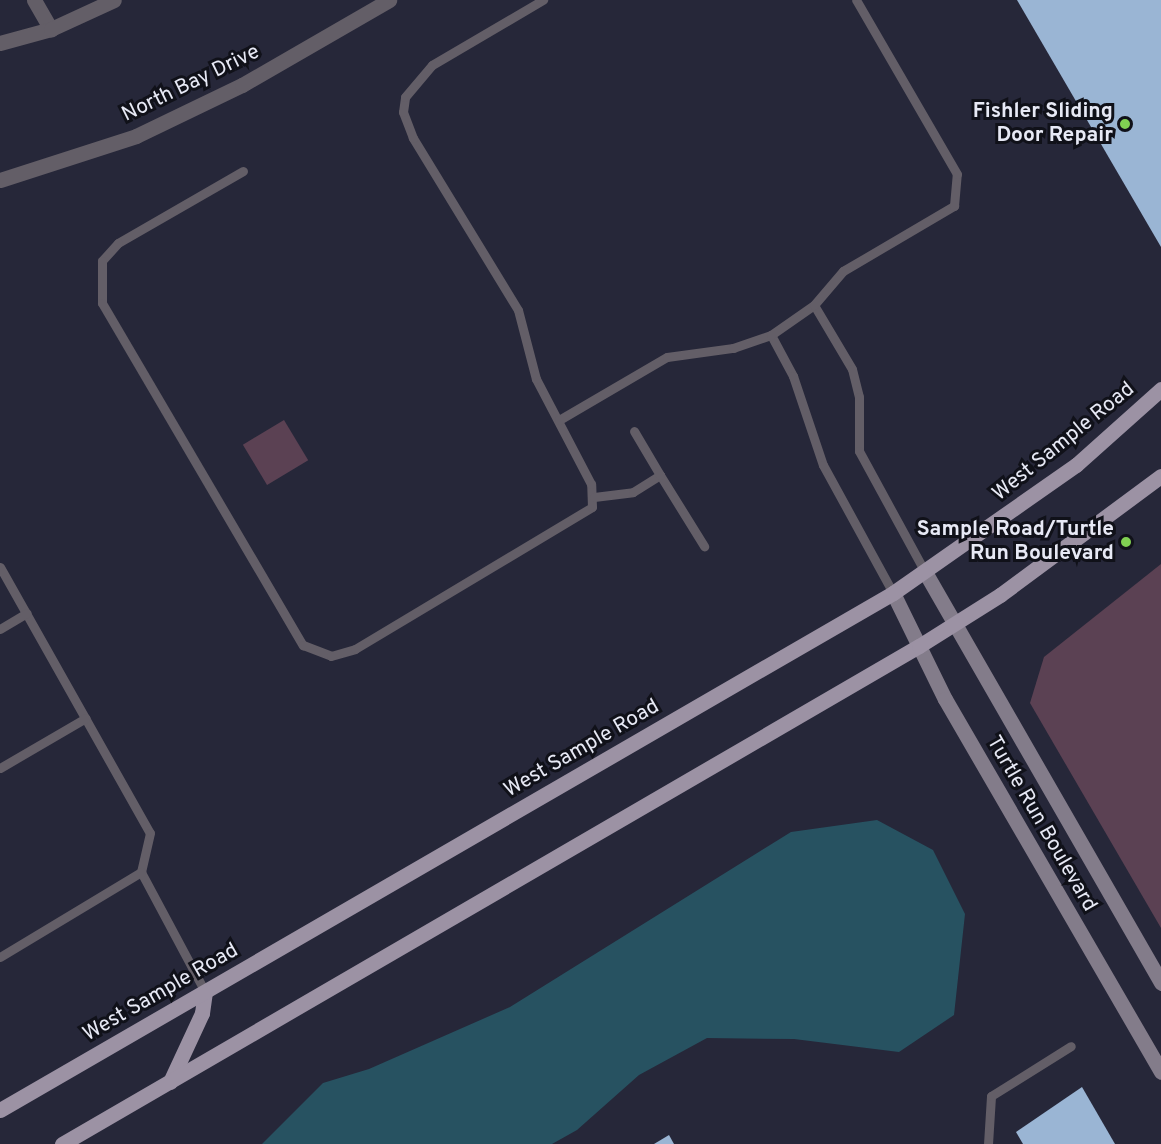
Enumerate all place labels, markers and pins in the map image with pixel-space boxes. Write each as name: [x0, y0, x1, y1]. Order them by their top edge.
place label: Fishler Sliding Door Repair: [973, 99, 1113, 149]
marker: Fishler Sliding Door Repair: [1118, 117, 1132, 131]
place label: Sample Road/Turtle Run Boulevard: [917, 517, 1114, 567]
marker: Sample Road/Turtle Run Boulevard: [1119, 535, 1133, 549]

